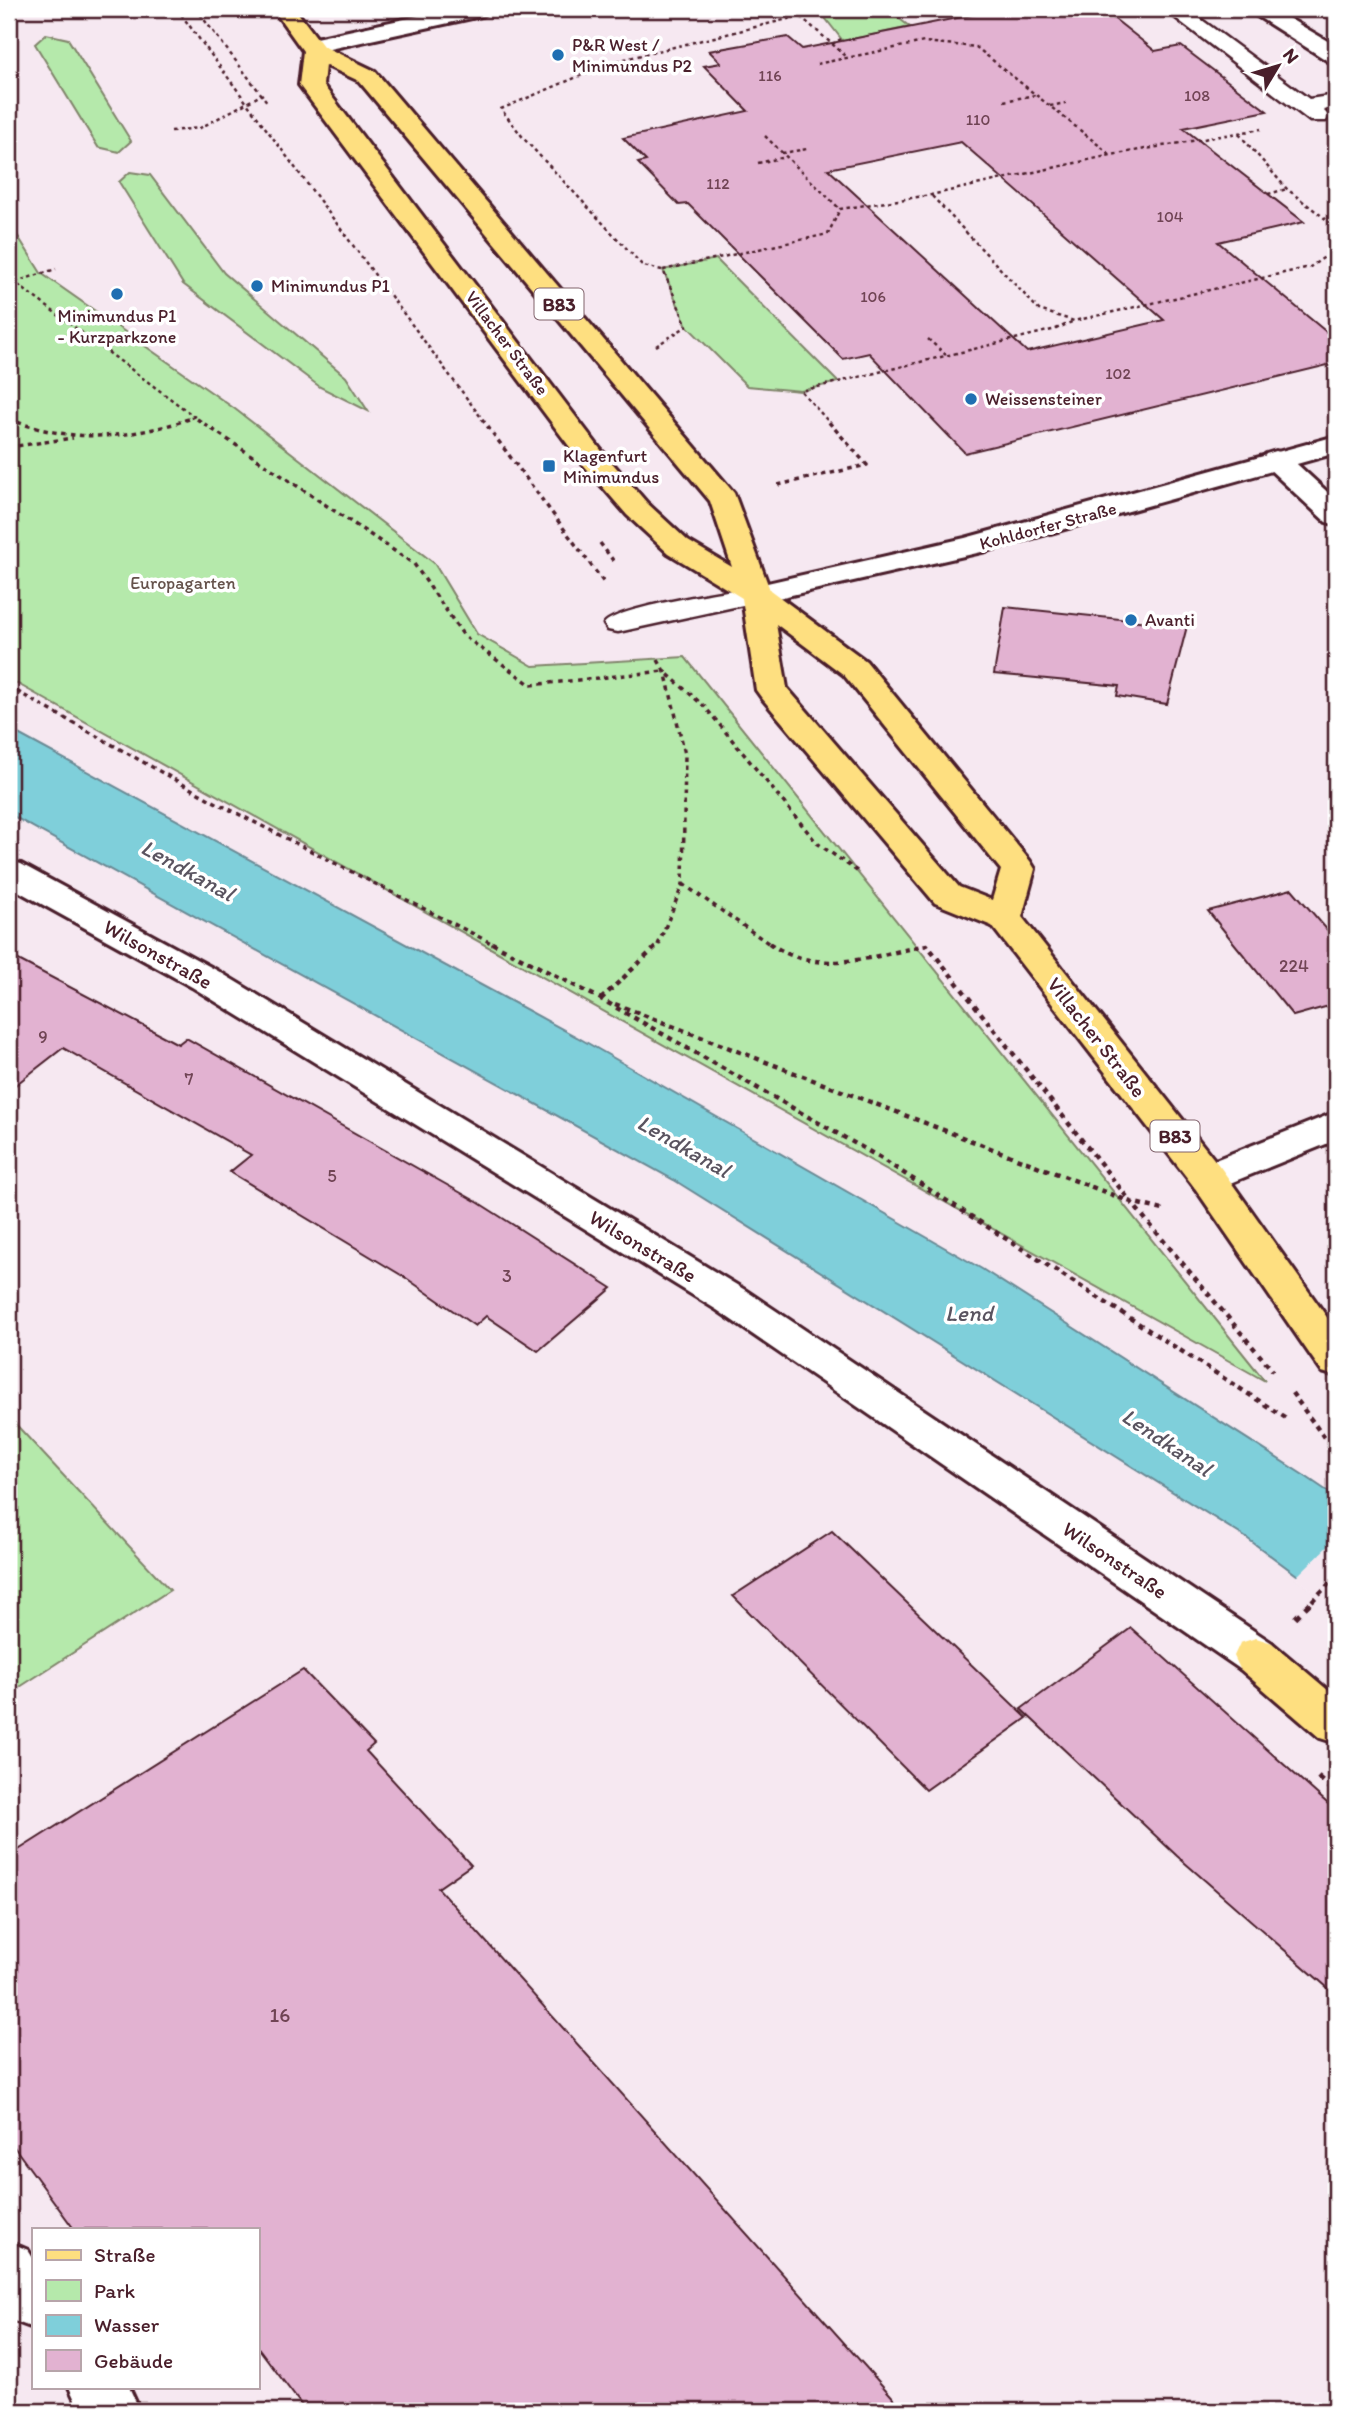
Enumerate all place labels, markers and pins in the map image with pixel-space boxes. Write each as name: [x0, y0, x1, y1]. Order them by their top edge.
place label: P&R West / Minimundus P2: [572, 34, 692, 77]
marker: P&R West / Minimundus P2: [550, 47, 566, 63]
place label: Minimundus P1: [271, 275, 390, 297]
marker: Minimundus P1: [249, 278, 265, 294]
marker: Minimundus P1 - Kurzparkzone: [109, 286, 125, 302]
place label: Minimundus P1 - Kurzparkzone: [58, 305, 176, 348]
place label: Weissensteiner: [985, 388, 1103, 410]
marker: Weissensteiner: [963, 391, 979, 407]
place label: Klagenfurt Minimundus: [563, 445, 659, 488]
marker: Klagenfurt Minimundus: [541, 458, 557, 474]
place label: Avanti: [1145, 609, 1195, 631]
marker: Avanti: [1123, 612, 1139, 628]

